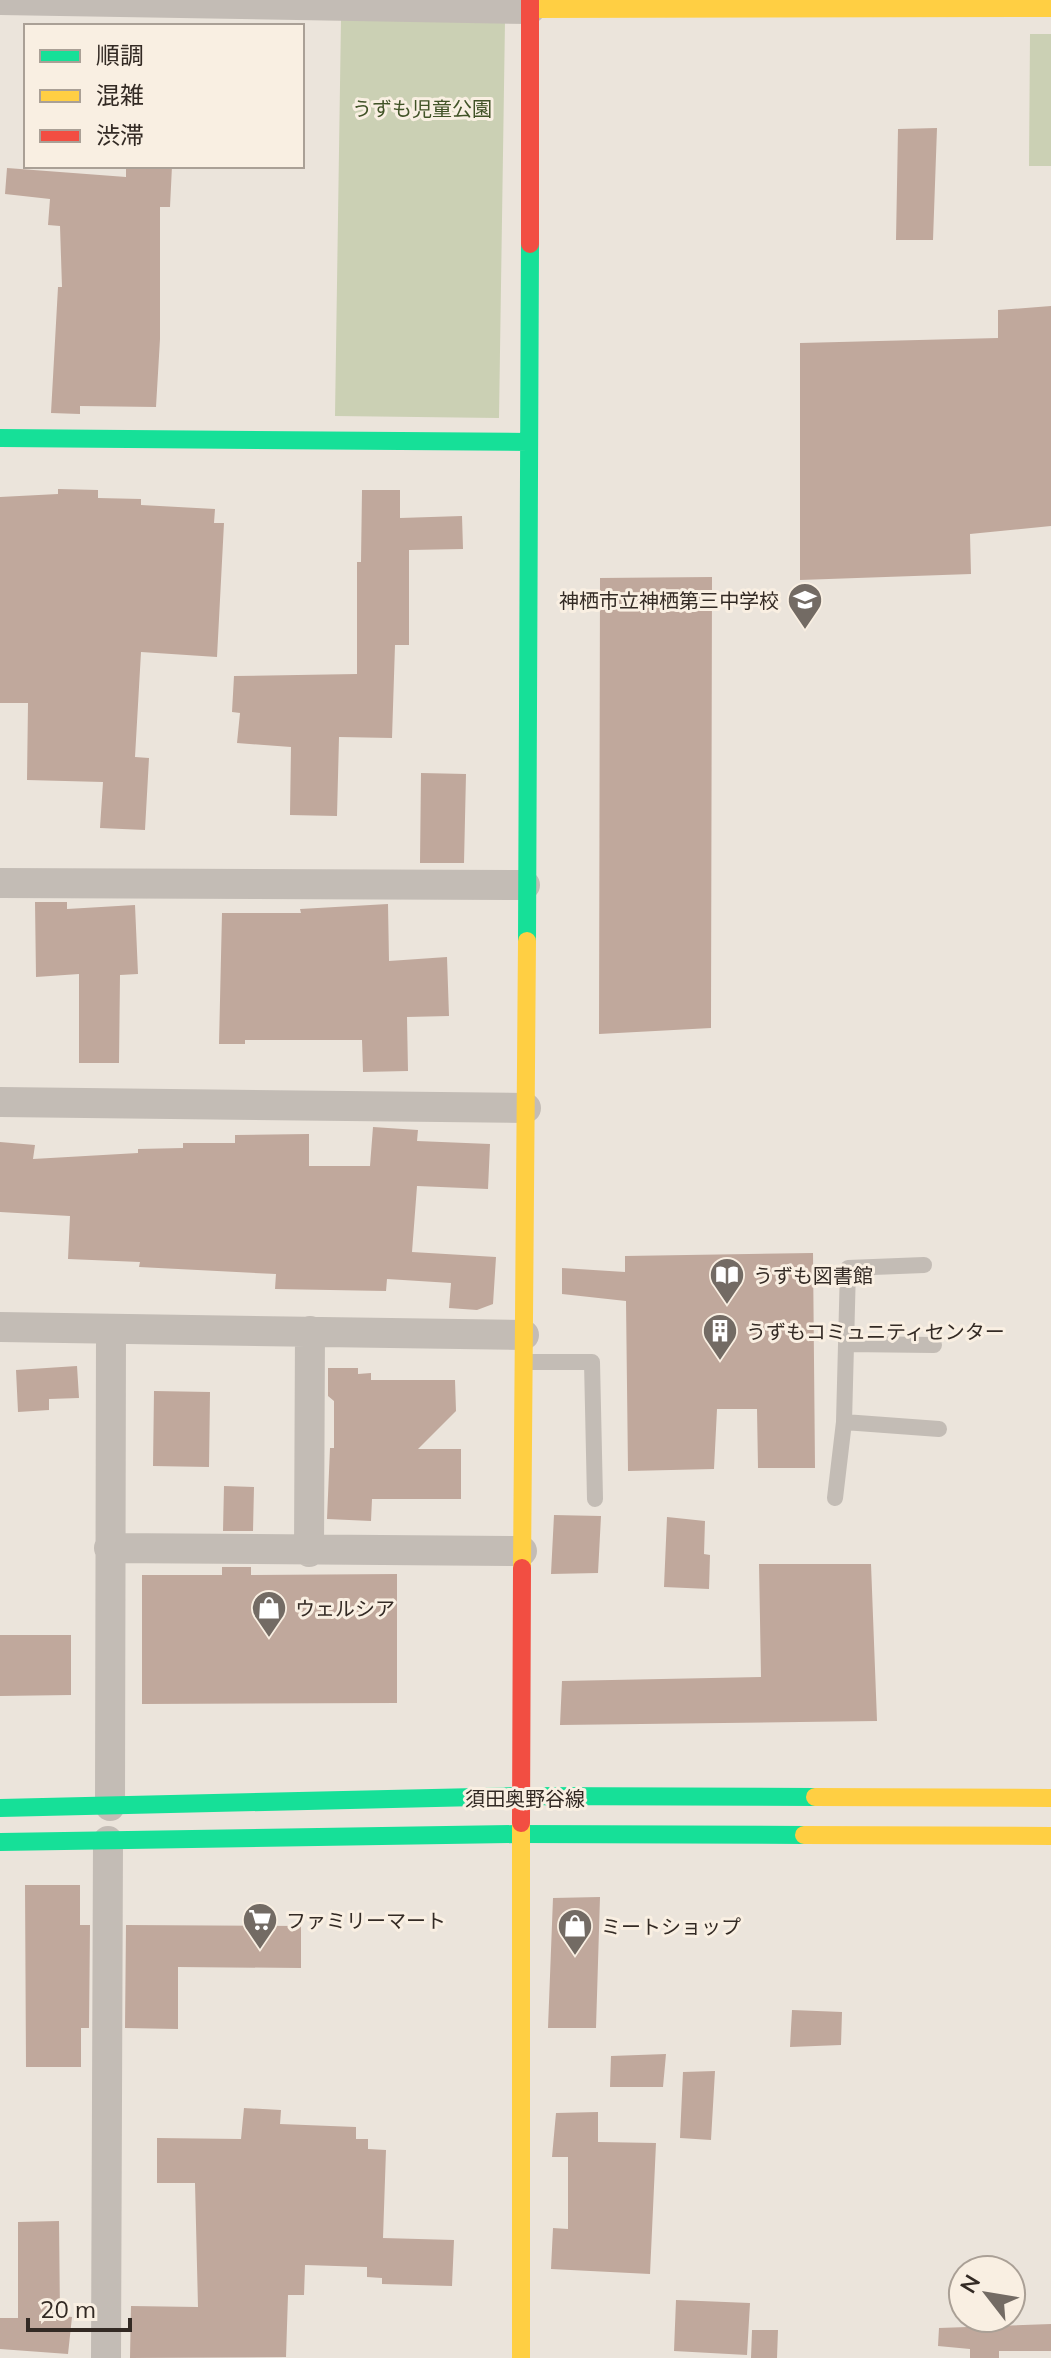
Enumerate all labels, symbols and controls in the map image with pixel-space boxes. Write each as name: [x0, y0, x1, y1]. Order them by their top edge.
legend: [24, 24, 304, 168]
text: 順調: [96, 40, 144, 70]
text: 混雑: [96, 80, 144, 110]
park label: うずも児童公園: [352, 96, 492, 121]
text: 渋滞: [96, 120, 144, 150]
school or university icon: 神栖市立神栖第三中学校: [786, 581, 824, 631]
place label: 神栖市立神栖第三中学校: [559, 588, 779, 613]
library icon: うずも図書館: [708, 1256, 746, 1306]
place label: うずも図書館: [753, 1263, 873, 1288]
building icon: うずもコミュニティセンター: [701, 1312, 739, 1362]
place label: うずもコミュニティセンター: [746, 1319, 1005, 1344]
shop icon: ウェルシア: [250, 1589, 288, 1639]
place label: ウェルシア: [295, 1596, 395, 1621]
street label: 須田奥野谷線: [465, 1786, 585, 1811]
supermarket icon: ファミリーマート: [241, 1901, 279, 1951]
shop icon: ミートショップ: [556, 1907, 594, 1957]
place label: ファミリーマート: [286, 1908, 446, 1933]
place label: ミートショップ: [601, 1914, 741, 1939]
north arrow: [947, 2254, 1027, 2334]
text: N: [954, 2269, 986, 2298]
scale bar: [28, 2282, 130, 2332]
text: 20 m: [40, 2294, 96, 2324]

